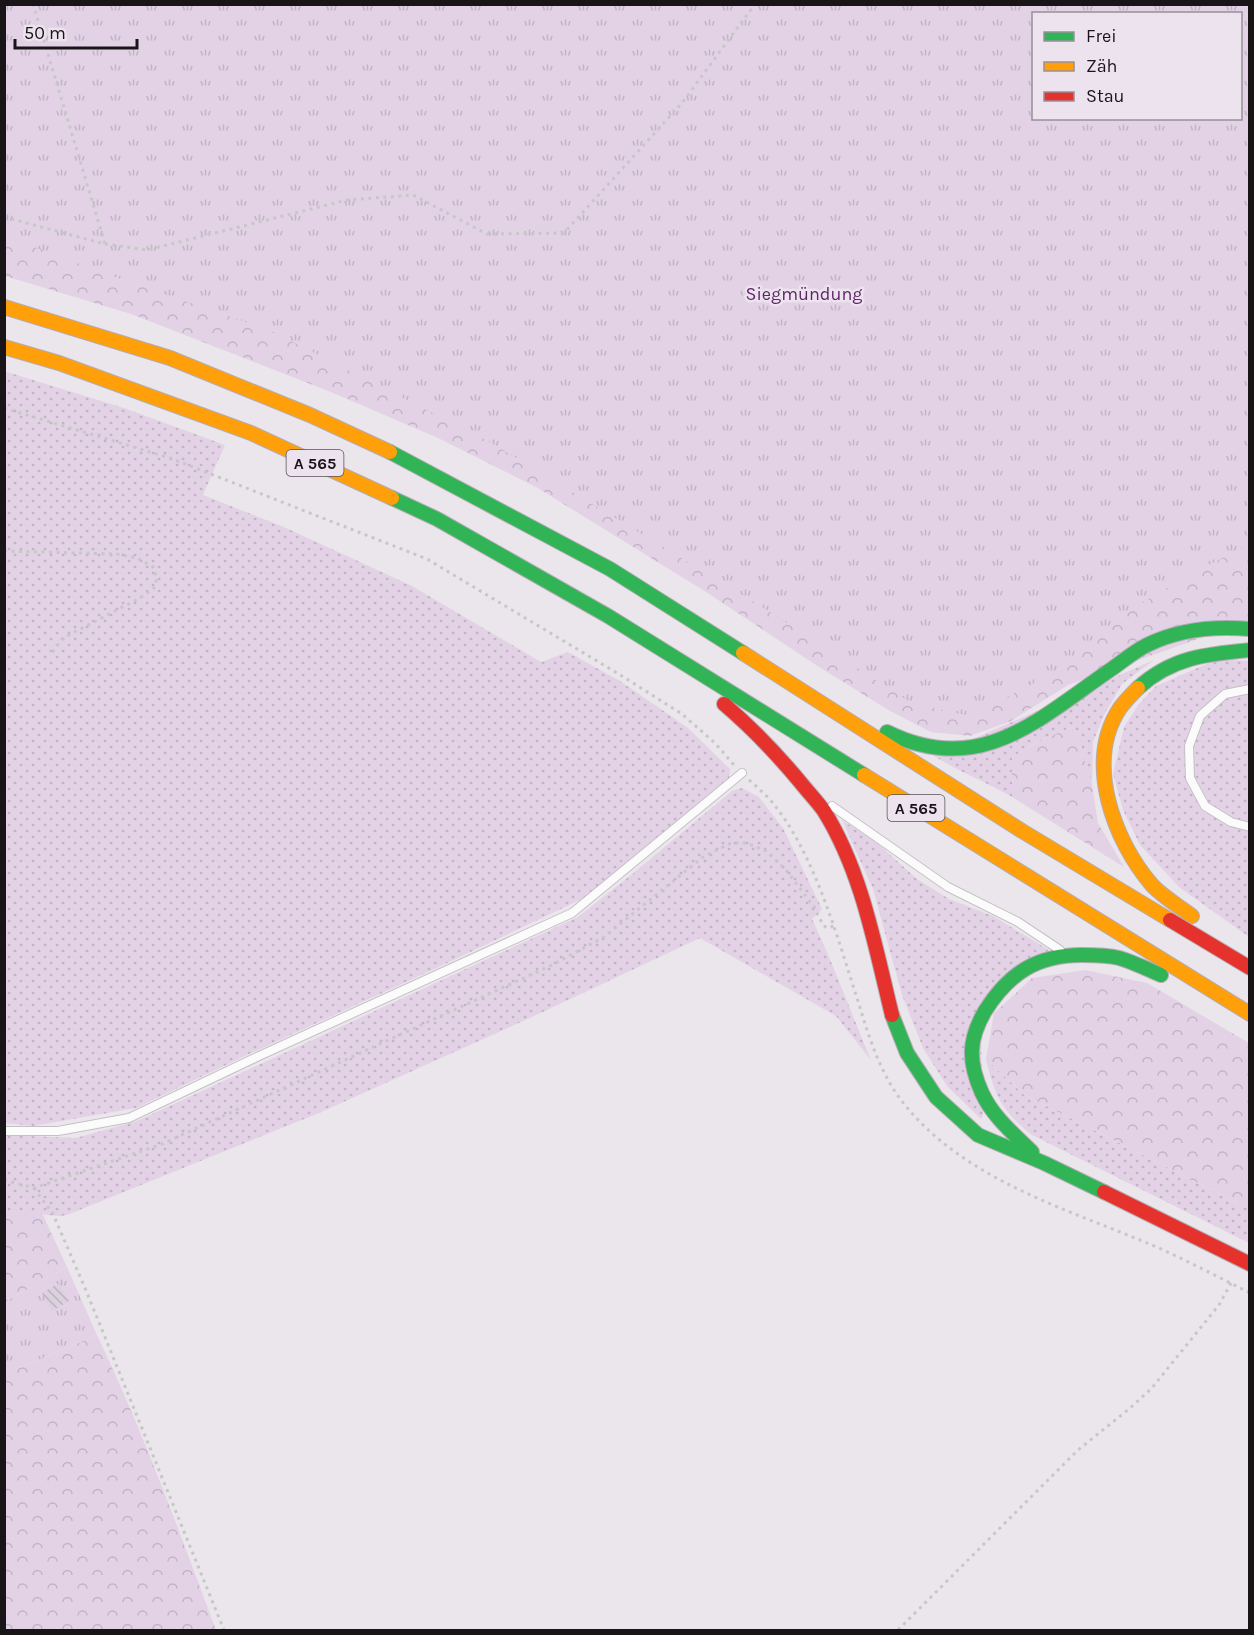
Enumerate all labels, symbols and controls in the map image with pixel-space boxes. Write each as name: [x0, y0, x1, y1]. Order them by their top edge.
scale bar: [15, 12, 136, 50]
legend: [1032, 12, 1242, 120]
text: 50 m: [24, 22, 66, 44]
text: Frei: [1086, 25, 1117, 47]
text: Zäh: [1086, 55, 1117, 77]
text: Stau: [1086, 85, 1124, 107]
park label: Siegmündung: [746, 283, 862, 305]
road number: A 565: [286, 450, 344, 476]
road number: A 565: [888, 795, 944, 821]

